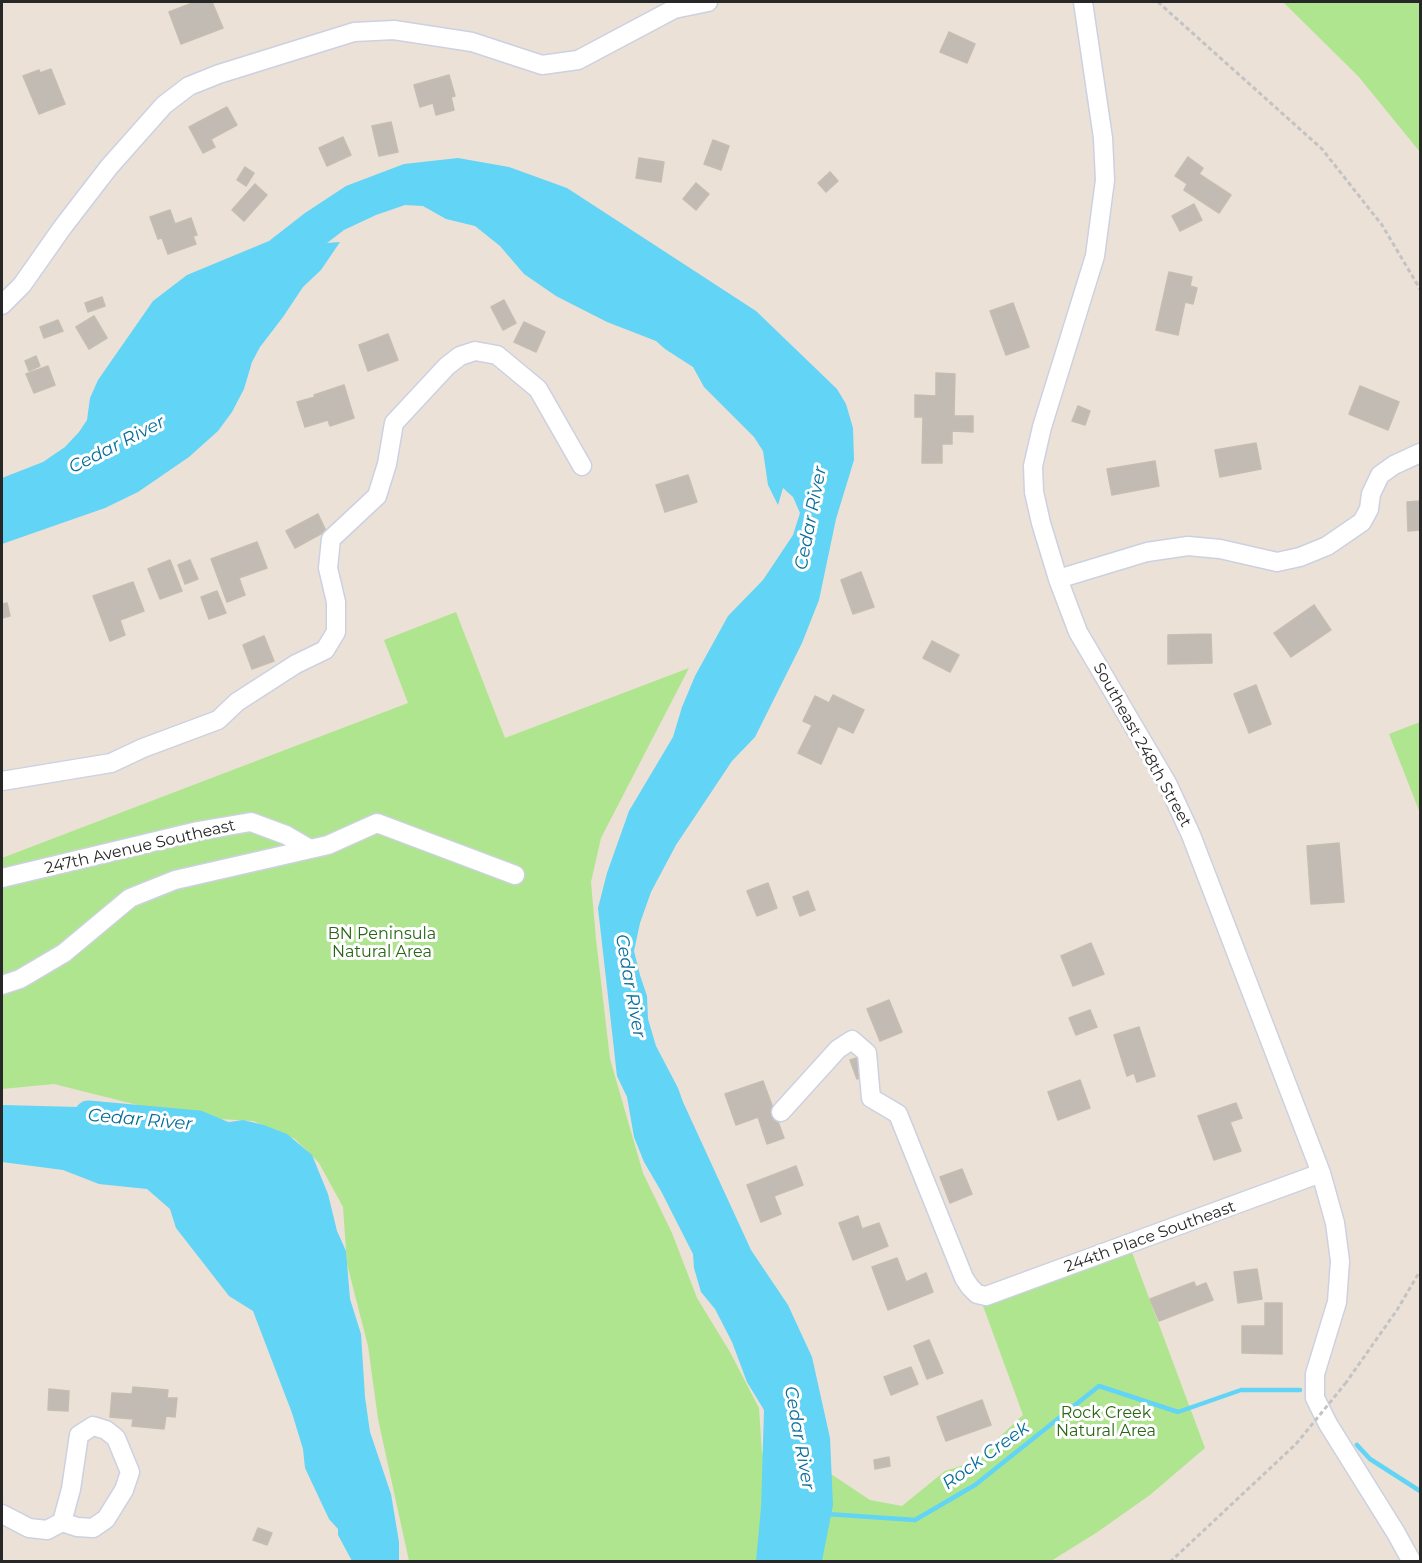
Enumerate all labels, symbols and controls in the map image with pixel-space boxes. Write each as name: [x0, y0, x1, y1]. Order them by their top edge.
water label: Cedar River: [65, 412, 169, 478]
water label: Cedar River: [790, 464, 832, 572]
street label: Southeast 248th Street: [1089, 660, 1195, 830]
street label: 247th Avenue Southeast: [43, 816, 237, 878]
park label: BN Peninsula Natural Area: [328, 924, 436, 962]
water label: Cedar River: [610, 932, 650, 1040]
water label: Cedar River: [87, 1105, 193, 1135]
street label: 244th Place Southeast: [1062, 1197, 1238, 1277]
water label: Cedar River: [779, 1384, 819, 1492]
park label: Rock Creek Natural Area: [1056, 1403, 1156, 1441]
water label: Rock Creek: [938, 1417, 1034, 1495]

